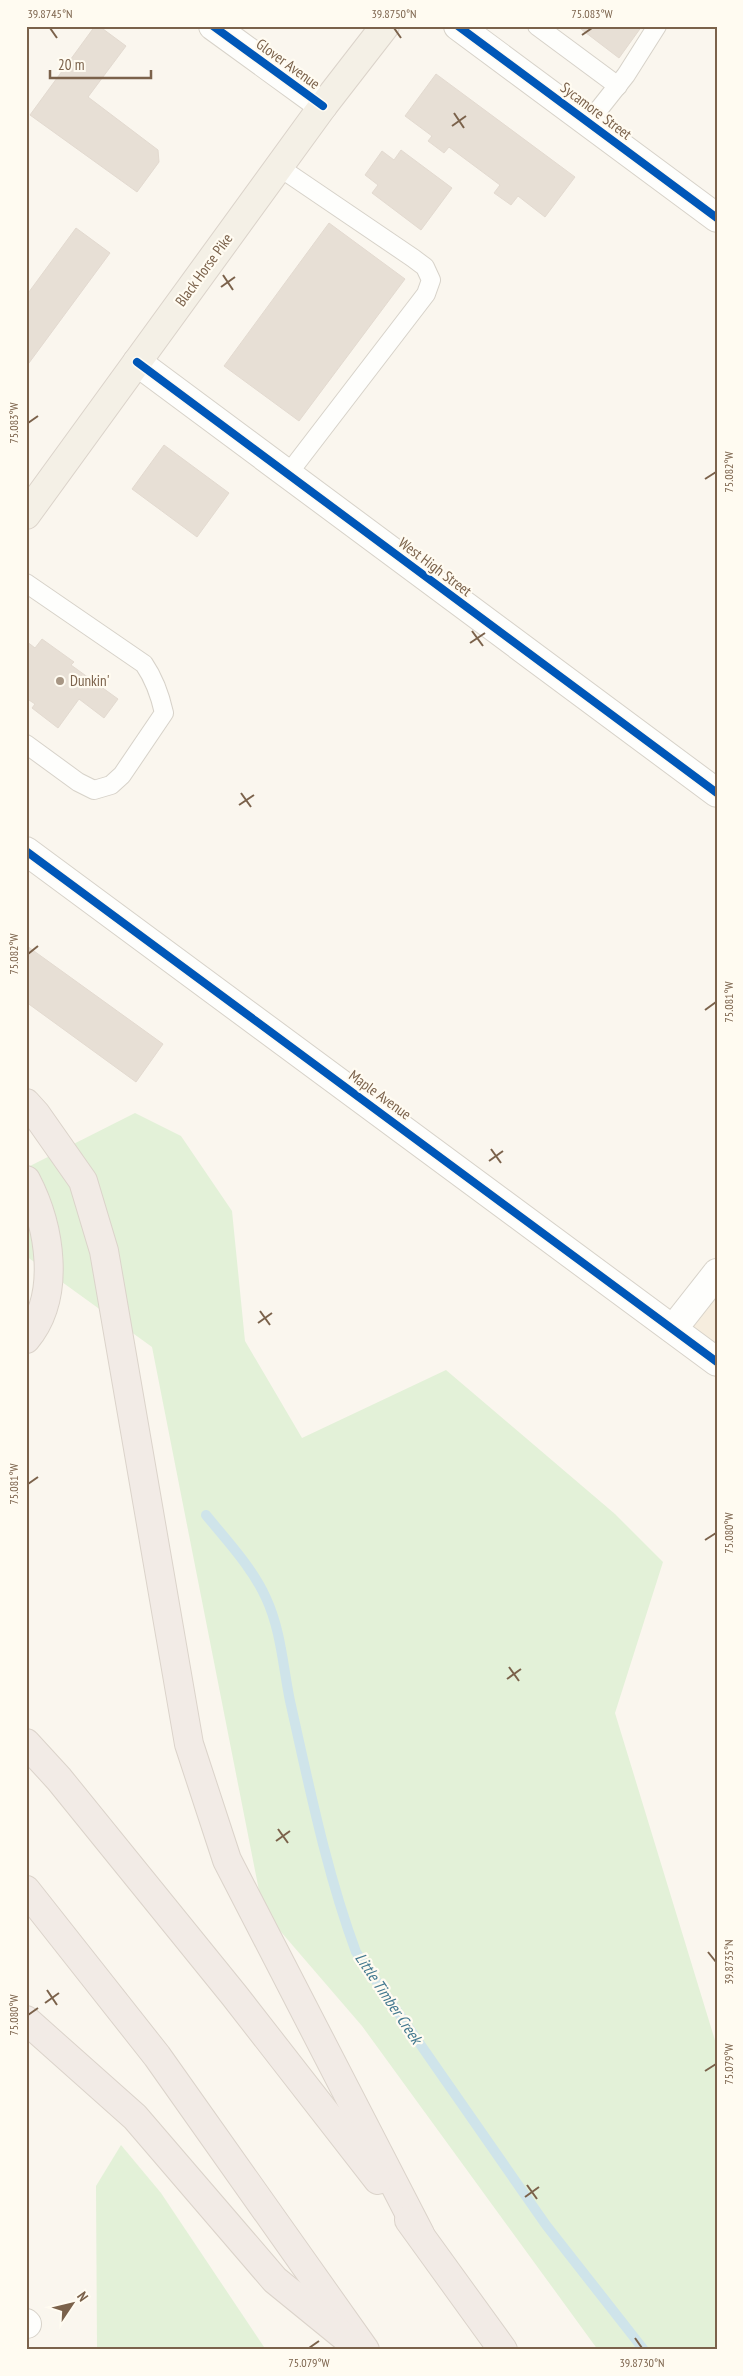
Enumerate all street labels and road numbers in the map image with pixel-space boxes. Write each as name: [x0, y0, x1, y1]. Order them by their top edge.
street label: Glover Avenue: [253, 34, 324, 93]
street label: Sycamore Street: [557, 78, 636, 144]
street label: Black Horse Pike: [171, 230, 236, 310]
street label: West High Street: [395, 533, 476, 600]
street label: Maple Avenue: [345, 1066, 415, 1124]

